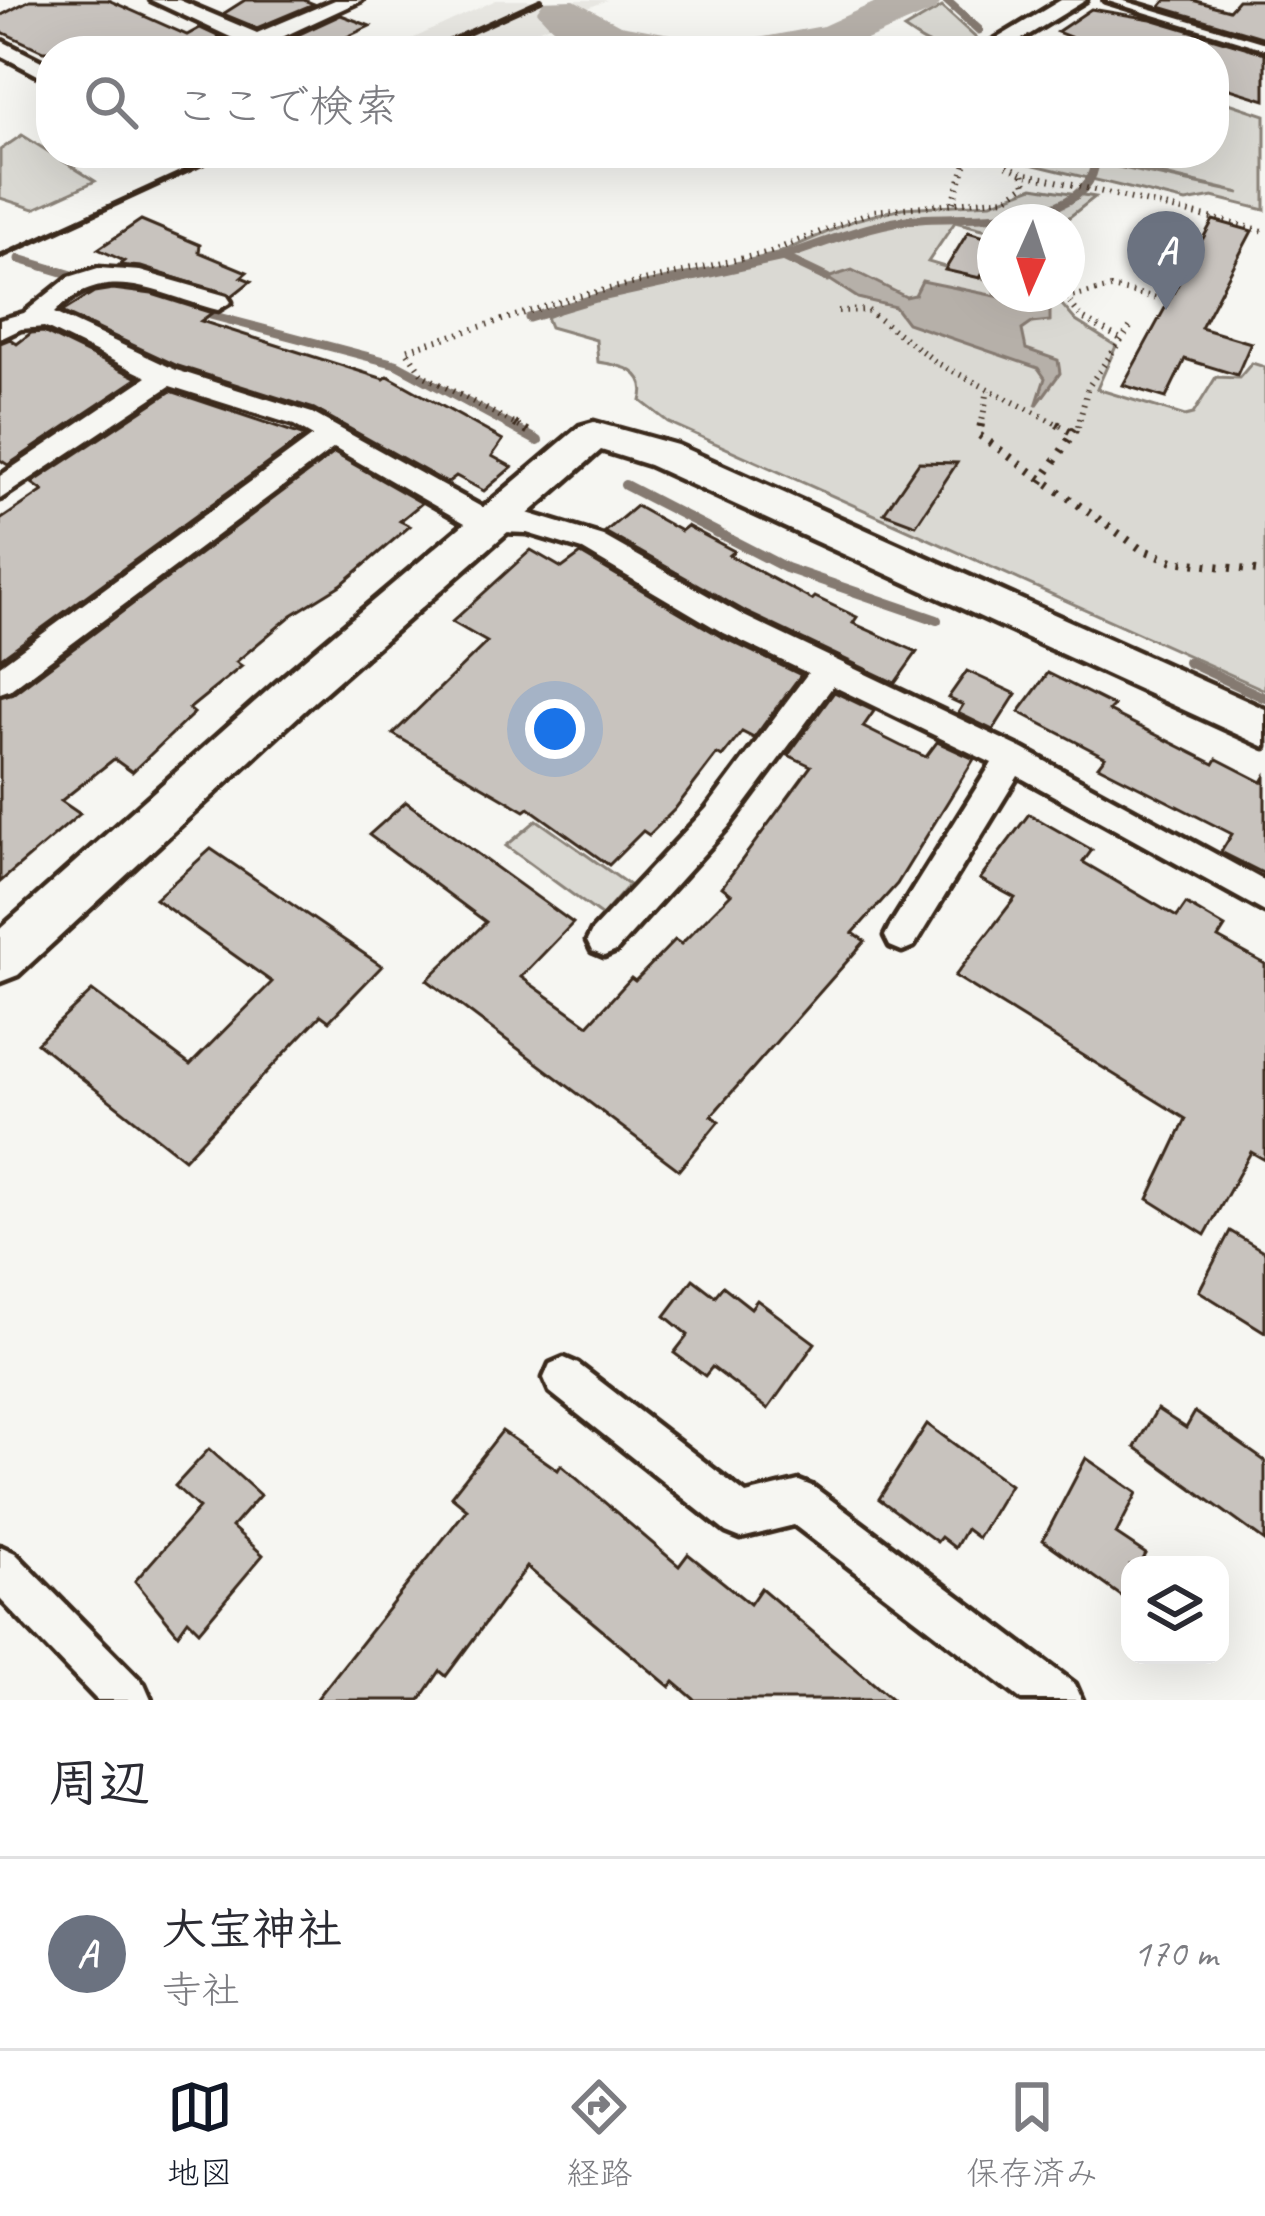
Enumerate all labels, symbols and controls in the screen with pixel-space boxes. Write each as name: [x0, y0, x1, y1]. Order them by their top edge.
search box: [36, 36, 1229, 168]
icon: search: [78, 69, 144, 135]
text: ここで検索: [174, 78, 399, 135]
north arrow: [977, 204, 1085, 312]
pin: A: [1127, 211, 1205, 310]
your location: [525, 699, 585, 759]
map controls: [1121, 1556, 1229, 1664]
button: layers: [1121, 1556, 1229, 1664]
text: 周辺: [48, 1751, 150, 1815]
text: 大宝神社: [162, 1901, 342, 1958]
text: A: [77, 1929, 97, 1978]
text: 170 m: [1133, 1929, 1217, 1978]
text: 寺社: [162, 1966, 240, 2015]
tab: 地図: [167, 2074, 233, 2194]
tab: 経路: [566, 2074, 632, 2194]
tab: 保存済み: [966, 2074, 1098, 2194]

